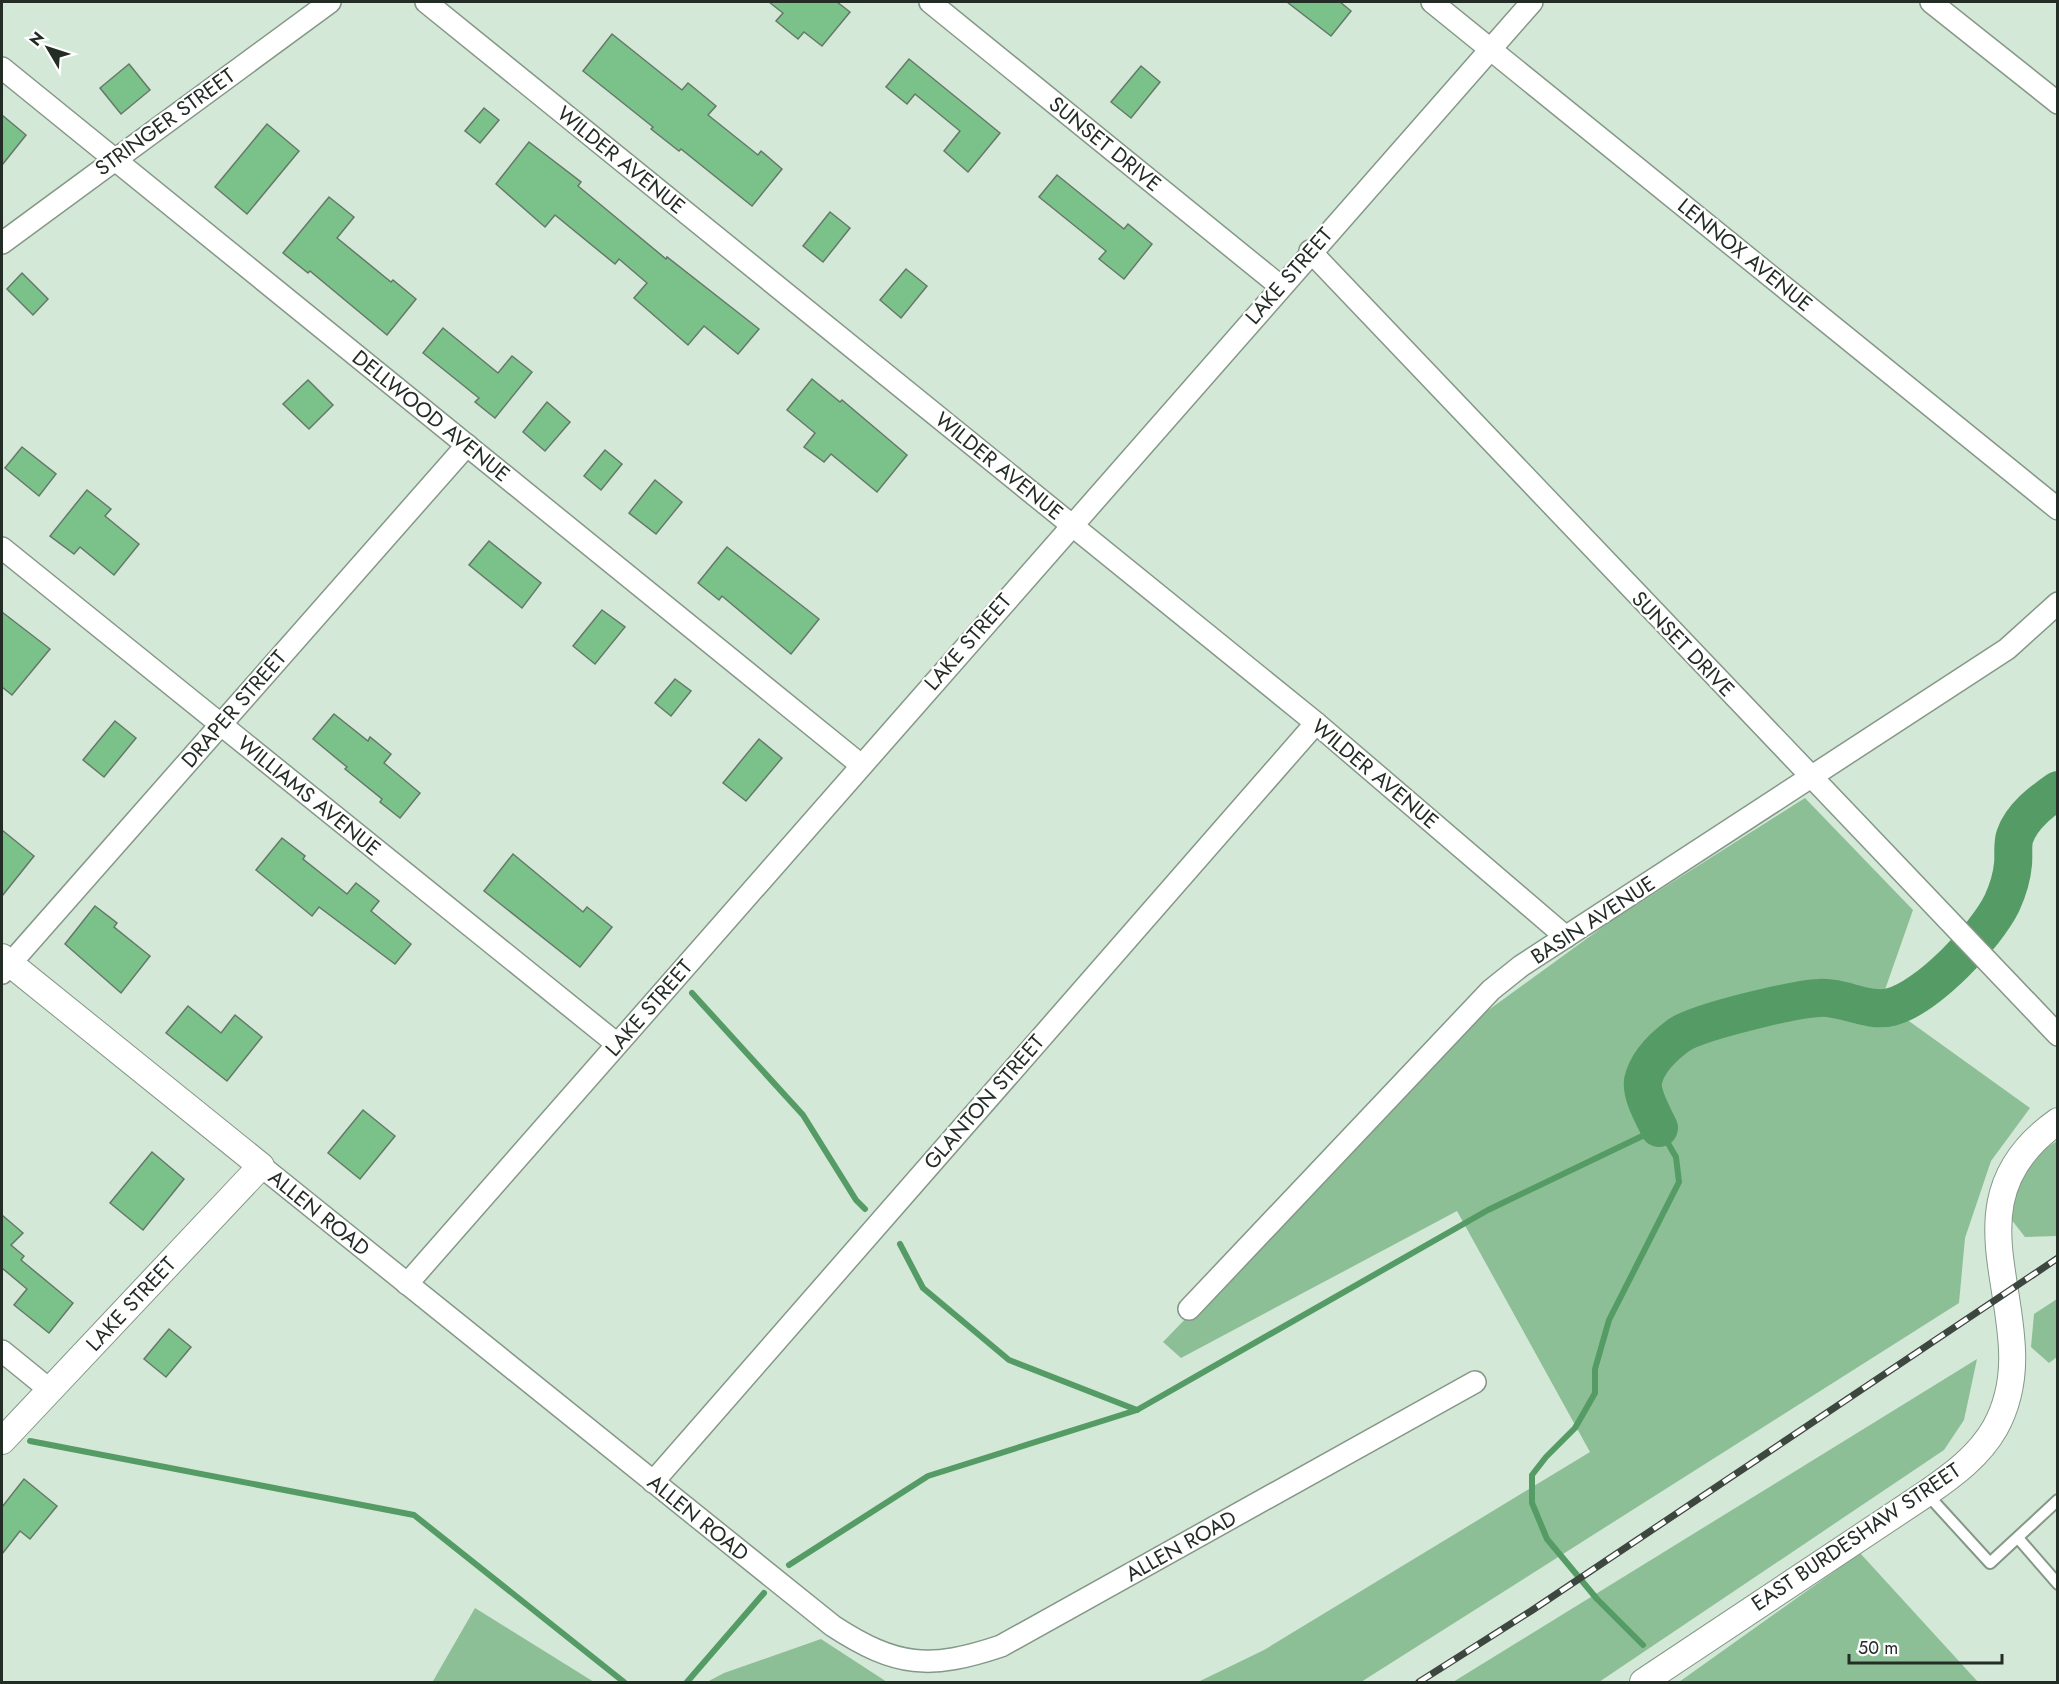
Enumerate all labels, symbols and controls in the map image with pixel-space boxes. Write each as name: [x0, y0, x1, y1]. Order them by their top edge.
north arrow: [18, 18, 78, 78]
text: N: [24, 27, 50, 51]
street label: STRINGER STREET: [89, 61, 241, 183]
street label: SUNSET DRIVE: [1042, 89, 1168, 199]
street label: WILDER AVENUE: [550, 99, 692, 221]
street label: LENNOX AVENUE: [1671, 191, 1819, 319]
street label: LAKE STREET: [1238, 221, 1340, 331]
street label: DELLWOOD AVENUE: [346, 343, 516, 489]
street label: WILDER AVENUE: [928, 405, 1070, 527]
street label: SUNSET DRIVE: [1625, 584, 1741, 704]
street label: LAKE STREET: [917, 587, 1019, 697]
street label: DRAPER STREET: [174, 644, 294, 774]
street label: WILDER AVENUE: [1305, 712, 1445, 836]
street label: WILLIAMS AVENUE: [231, 729, 387, 863]
street label: BASIN AVENUE: [1525, 869, 1661, 971]
street label: LAKE STREET: [598, 953, 700, 1063]
street label: GLANTON STREET: [917, 1028, 1051, 1176]
street label: ALLEN ROAD: [262, 1163, 376, 1263]
street label: LAKE STREET: [79, 1250, 183, 1358]
street label: EAST BURDESHAW STREET: [1745, 1455, 1967, 1618]
street label: ALLEN ROAD: [641, 1468, 755, 1568]
street label: ALLEN ROAD: [1120, 1503, 1242, 1589]
scale bar: [1849, 1627, 2002, 1665]
text: 50 m: [1858, 1635, 1898, 1661]

